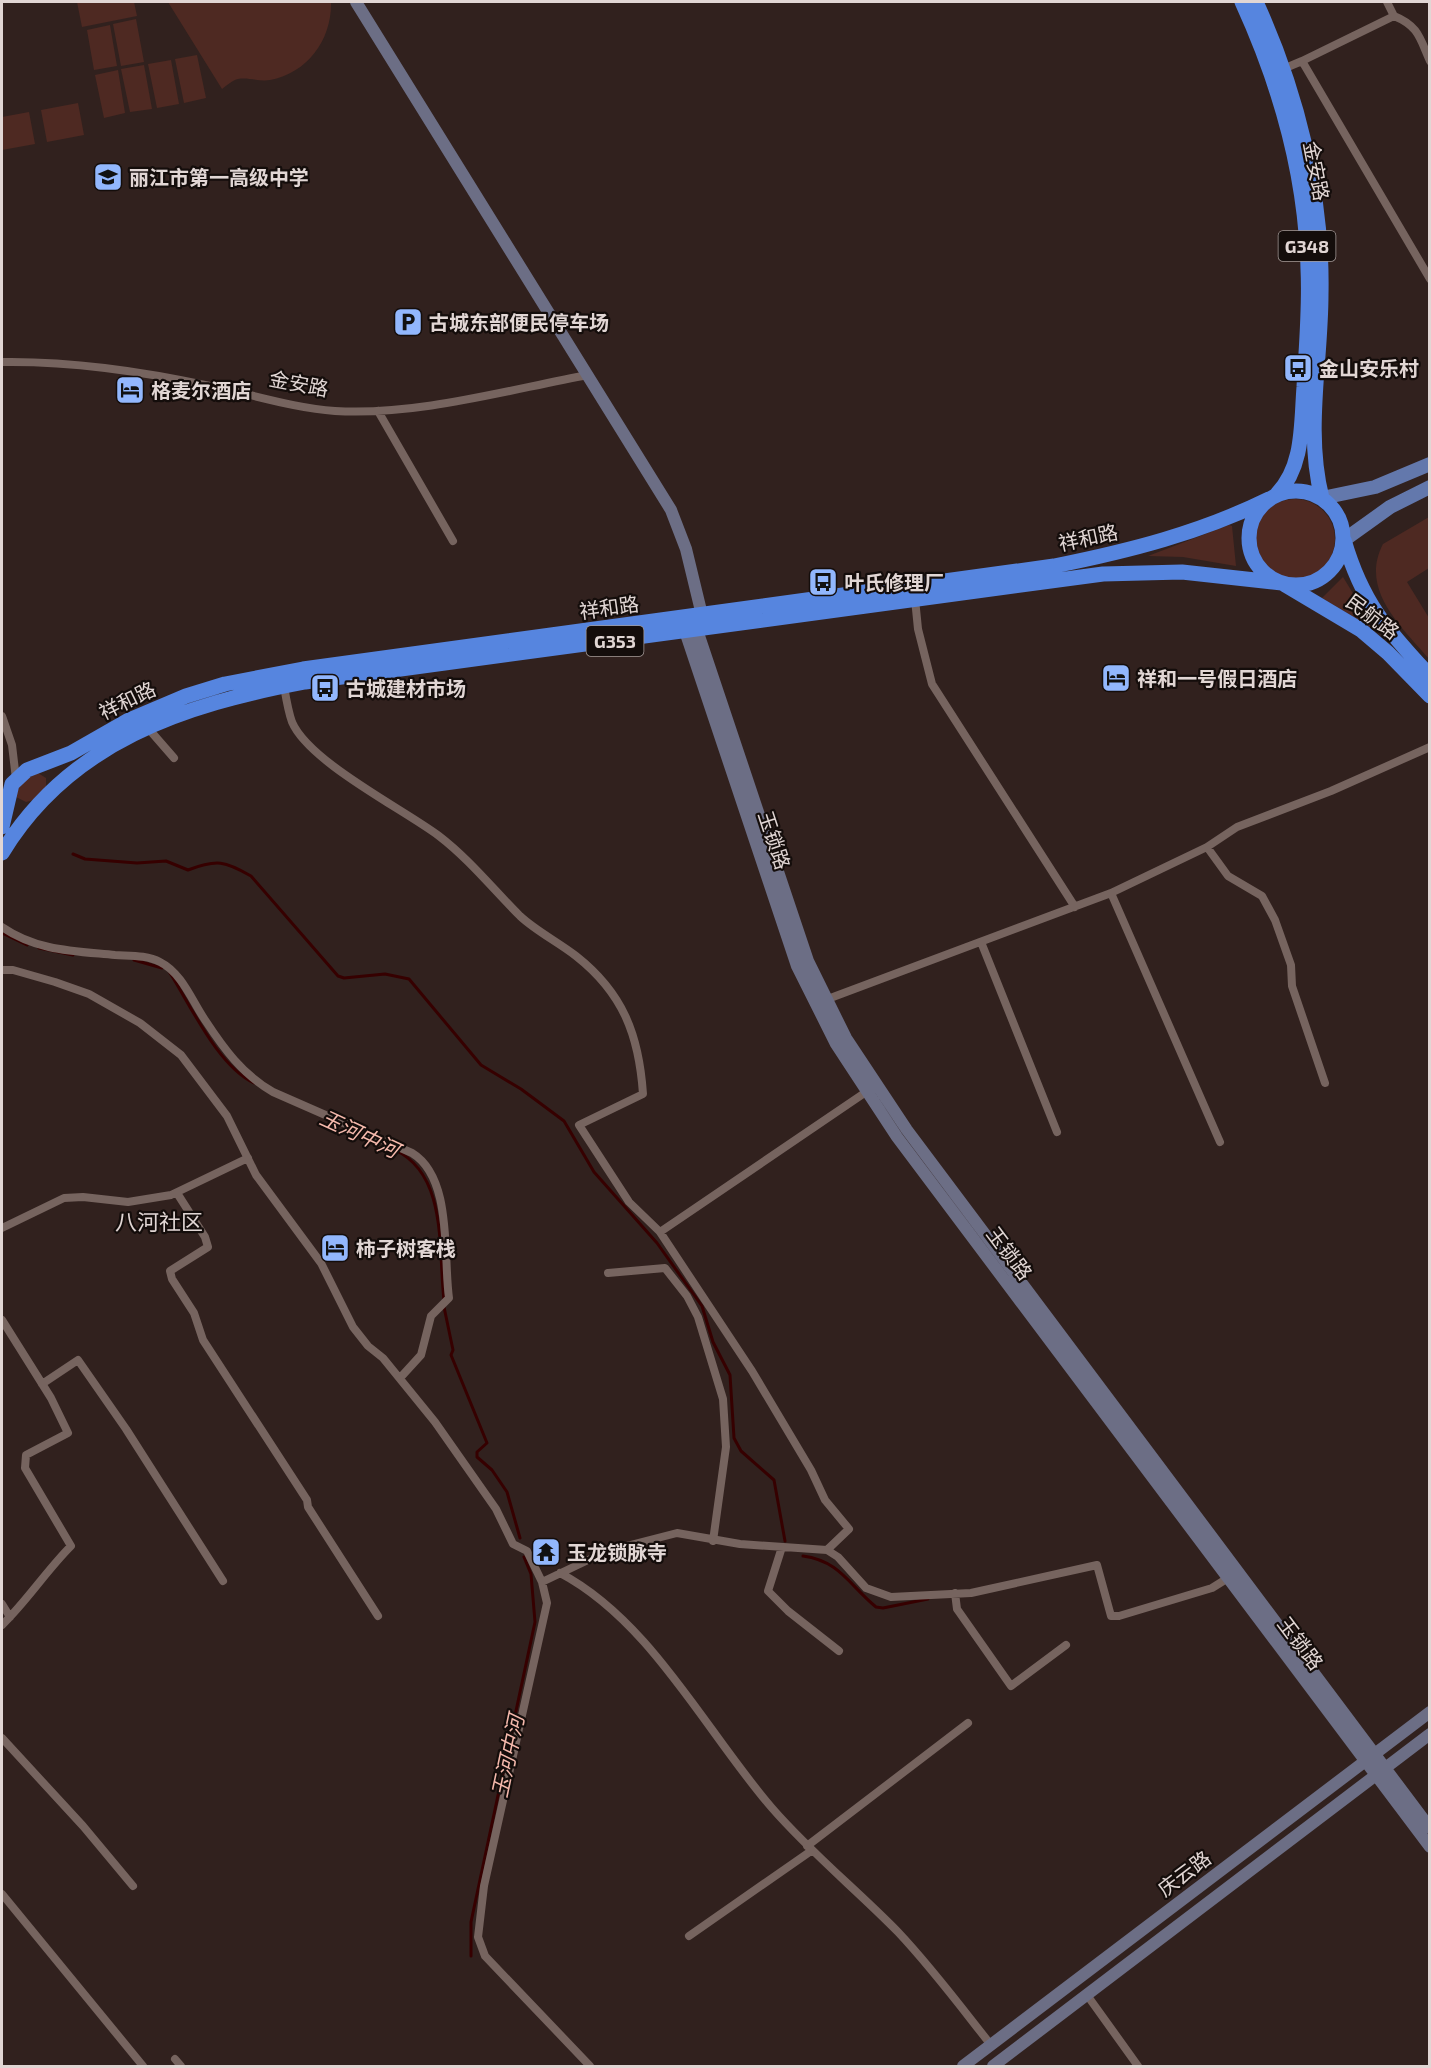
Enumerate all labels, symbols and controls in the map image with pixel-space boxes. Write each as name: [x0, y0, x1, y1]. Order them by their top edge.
street label: 金安路: [1299, 139, 1335, 203]
school or university icon: 丽江市第一高级中学: [92, 161, 124, 193]
place label: 丽江市第一高级中学: [129, 165, 309, 189]
road number: G348: [1278, 231, 1336, 261]
parking icon: 古城东部便民停车场: [392, 306, 424, 338]
place label: 古城东部便民停车场: [429, 310, 609, 334]
bus stop icon: 金山安乐村: [1282, 352, 1314, 384]
place label: 金山安乐村: [1319, 356, 1419, 380]
street label: 金安路: [267, 365, 331, 401]
hotel icon: 格麦尔酒店: [114, 374, 146, 406]
place label: 格麦尔酒店: [151, 378, 251, 402]
street label: 祥和路: [1056, 519, 1120, 555]
bus stop icon: 叶氏修理厂: [807, 566, 839, 598]
place label: 叶氏修理厂: [844, 570, 944, 594]
street label: 民航路: [1342, 588, 1404, 644]
street label: 祥和路: [578, 591, 640, 623]
road number: G353: [586, 626, 644, 656]
hotel icon: 祥和一号假日酒店: [1100, 662, 1132, 694]
place label: 祥和一号假日酒店: [1137, 666, 1297, 690]
bus stop icon: 古城建材市场: [309, 672, 341, 704]
street label: 祥和路: [95, 676, 159, 724]
place label: 古城建材市场: [346, 676, 466, 700]
street label: 玉锁路: [754, 808, 796, 872]
water label: 玉河中河: [317, 1104, 407, 1164]
district label: 八河社区: [115, 1208, 203, 1234]
street label: 玉锁路: [982, 1222, 1038, 1284]
hotel icon: 柿子树客栈: [319, 1232, 351, 1264]
place label: 柿子树客栈: [356, 1236, 456, 1260]
temple icon: 玉龙锁脉寺: [530, 1536, 562, 1568]
place label: 玉龙锁脉寺: [567, 1540, 667, 1564]
street label: 玉锁路: [1273, 1612, 1329, 1674]
water label: 玉河中河: [486, 1708, 529, 1800]
street label: 庆云路: [1153, 1845, 1215, 1901]

